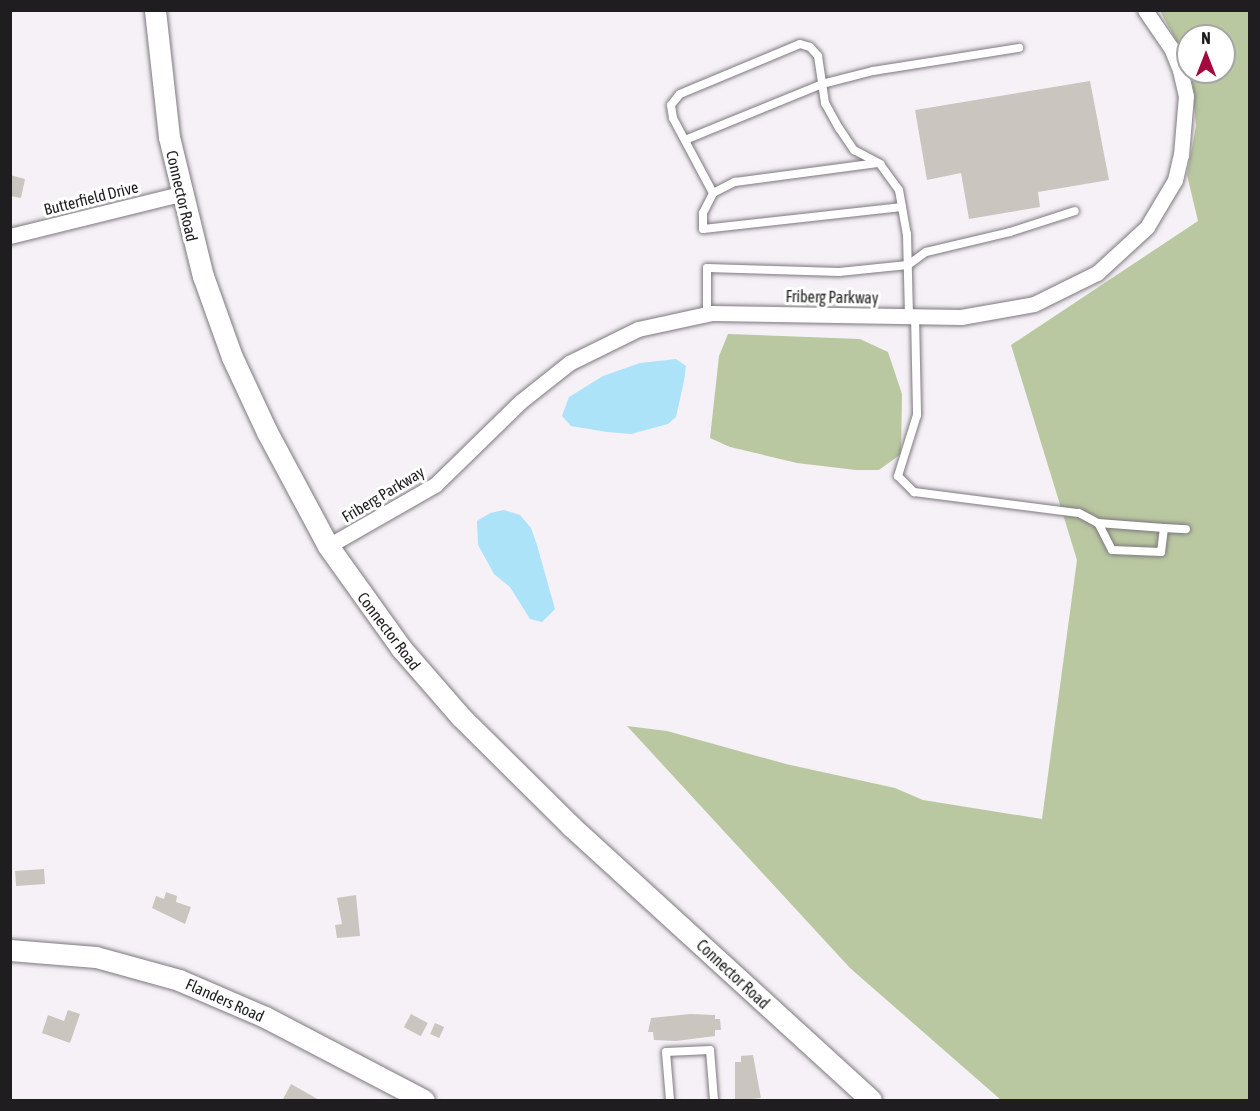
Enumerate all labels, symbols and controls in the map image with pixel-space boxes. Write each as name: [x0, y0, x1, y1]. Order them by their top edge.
north arrow: [1176, 24, 1236, 84]
text: N: [1201, 29, 1211, 47]
street label: Connector Road: [162, 149, 202, 243]
street label: Butterfield Drive: [42, 177, 140, 219]
street label: Friberg Parkway: [785, 287, 879, 307]
street label: Friberg Parkway: [338, 462, 428, 526]
street label: Connector Road: [353, 588, 425, 674]
street label: Connector Road: [693, 935, 773, 1013]
street label: Flanders Road: [183, 974, 267, 1026]

